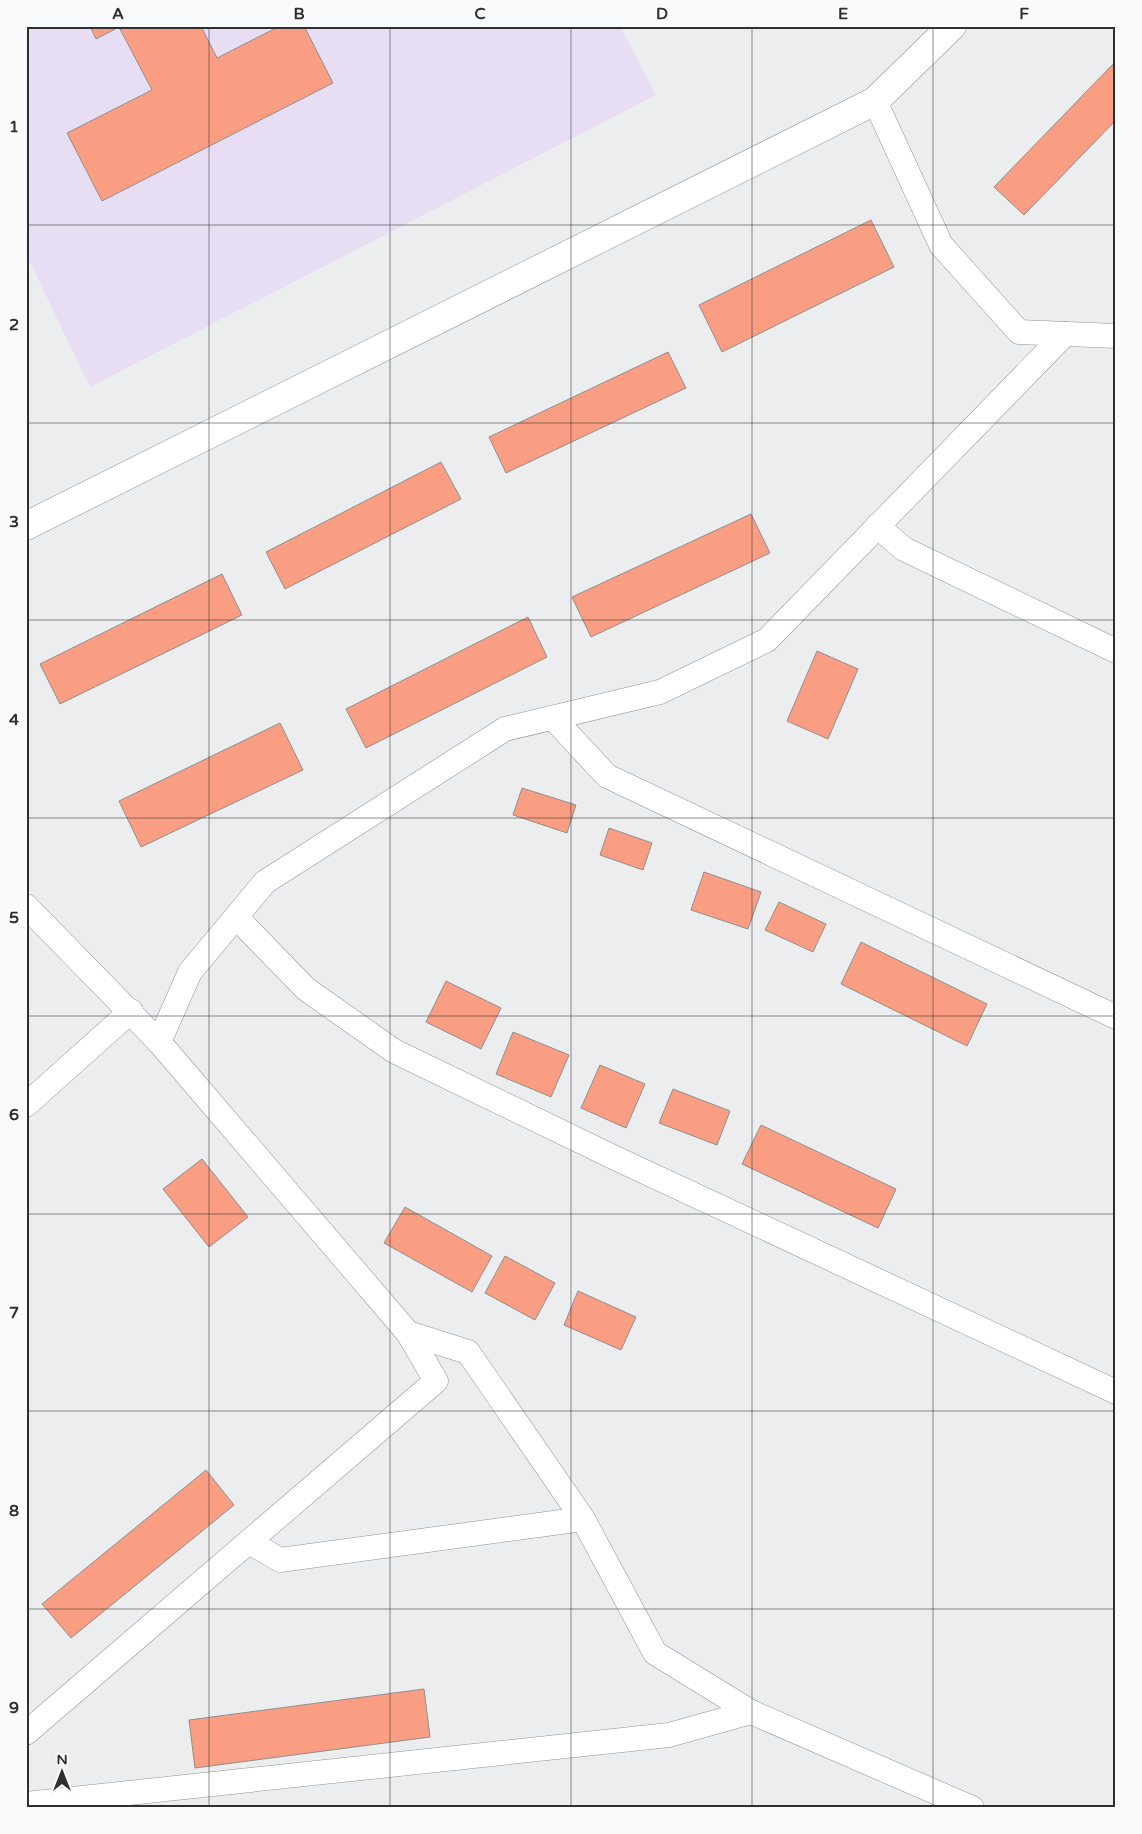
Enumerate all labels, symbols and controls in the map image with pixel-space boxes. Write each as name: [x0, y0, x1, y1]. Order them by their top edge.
text: A: [112, 4, 124, 24]
text: B: [293, 4, 305, 24]
text: C: [474, 4, 486, 24]
text: D: [656, 4, 668, 24]
text: E: [838, 4, 848, 24]
text: F: [1019, 4, 1029, 24]
text: 1: [9, 117, 19, 137]
text: 2: [9, 315, 19, 335]
text: 3: [9, 512, 19, 532]
text: 4: [9, 710, 19, 730]
text: 5: [9, 908, 19, 928]
text: 6: [9, 1105, 19, 1125]
text: 7: [9, 1303, 19, 1323]
text: 8: [9, 1501, 19, 1521]
text: 9: [9, 1698, 19, 1718]
north arrow: [38, 1746, 88, 1796]
text: N: [56, 1751, 68, 1768]

